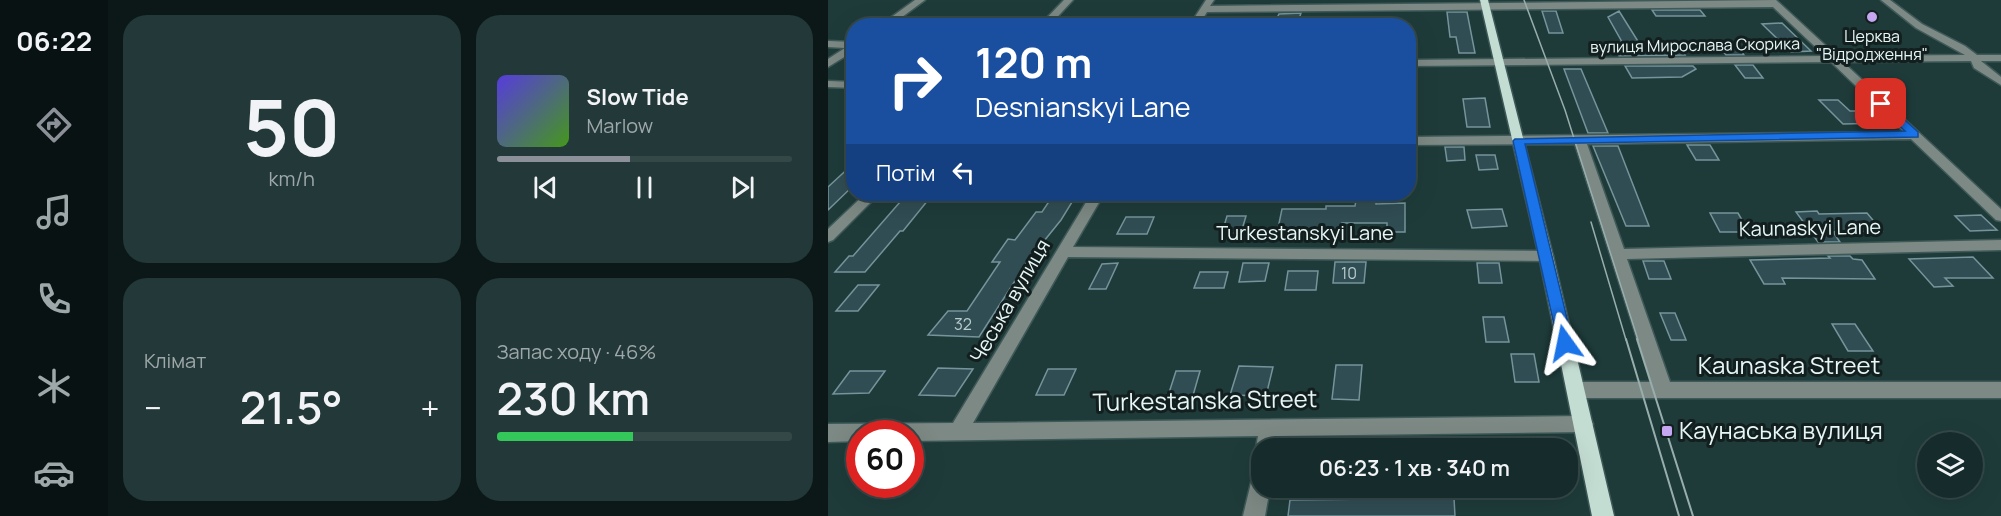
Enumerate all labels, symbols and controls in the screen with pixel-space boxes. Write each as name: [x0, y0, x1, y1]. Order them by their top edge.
marker: Церква "Відродження": [1865, 10, 1879, 24]
text: 06:22: [16, 22, 92, 59]
place label: Церква "Відродження": [1816, 25, 1928, 65]
street label: вулиця Мирослава Скорика: [1590, 32, 1800, 58]
text: 120 m: [975, 33, 1092, 91]
icon: right: [876, 42, 954, 120]
text: 50: [243, 73, 340, 179]
pin: [1855, 78, 1906, 129]
text: Slow Tide: [587, 82, 689, 112]
icon: arrive: [1864, 87, 1897, 120]
text: Desnianskyi Lane: [975, 88, 1191, 125]
icon: directions: [33, 104, 75, 146]
text: Marlow: [587, 112, 653, 139]
icon: left: [947, 156, 980, 189]
text: Потім: [876, 158, 935, 188]
text: km/h: [268, 165, 315, 192]
icon: previous: [529, 171, 562, 204]
icon: pause: [628, 171, 661, 204]
icon: next: [726, 171, 759, 204]
icon: music: [33, 191, 75, 233]
street label: Kaunaskyi Lane: [1739, 213, 1881, 242]
street label: Turkestanskyi Lane: [1216, 219, 1394, 246]
street label: Чеська вулиця: [963, 234, 1056, 367]
house number: 10: [1341, 262, 1357, 284]
icon: phone: [33, 278, 75, 320]
position arrow: [1533, 311, 1597, 375]
house number: 32: [954, 313, 972, 335]
text: Запас ходу · 46%: [497, 338, 656, 365]
text: Клімат: [144, 347, 206, 374]
street label: Kaunaska Street: [1698, 348, 1880, 381]
icon: climate: [33, 365, 75, 407]
text: 230 km: [497, 367, 650, 429]
text: 21.5°: [240, 376, 343, 438]
street label: Turkestanska Street: [1092, 381, 1318, 418]
text: −: [144, 385, 162, 430]
text: +: [420, 385, 440, 430]
place label: Каунаська вулиця: [1679, 413, 1883, 446]
speed limit sign: 60: [846, 420, 924, 498]
marker: Каунаська вулиця: [1660, 424, 1674, 438]
map controls: [1917, 432, 1983, 498]
button: layers: [1917, 432, 1983, 498]
icon: car: [33, 452, 75, 494]
text: 06:23 · 1 хв · 340 m: [1319, 453, 1510, 483]

